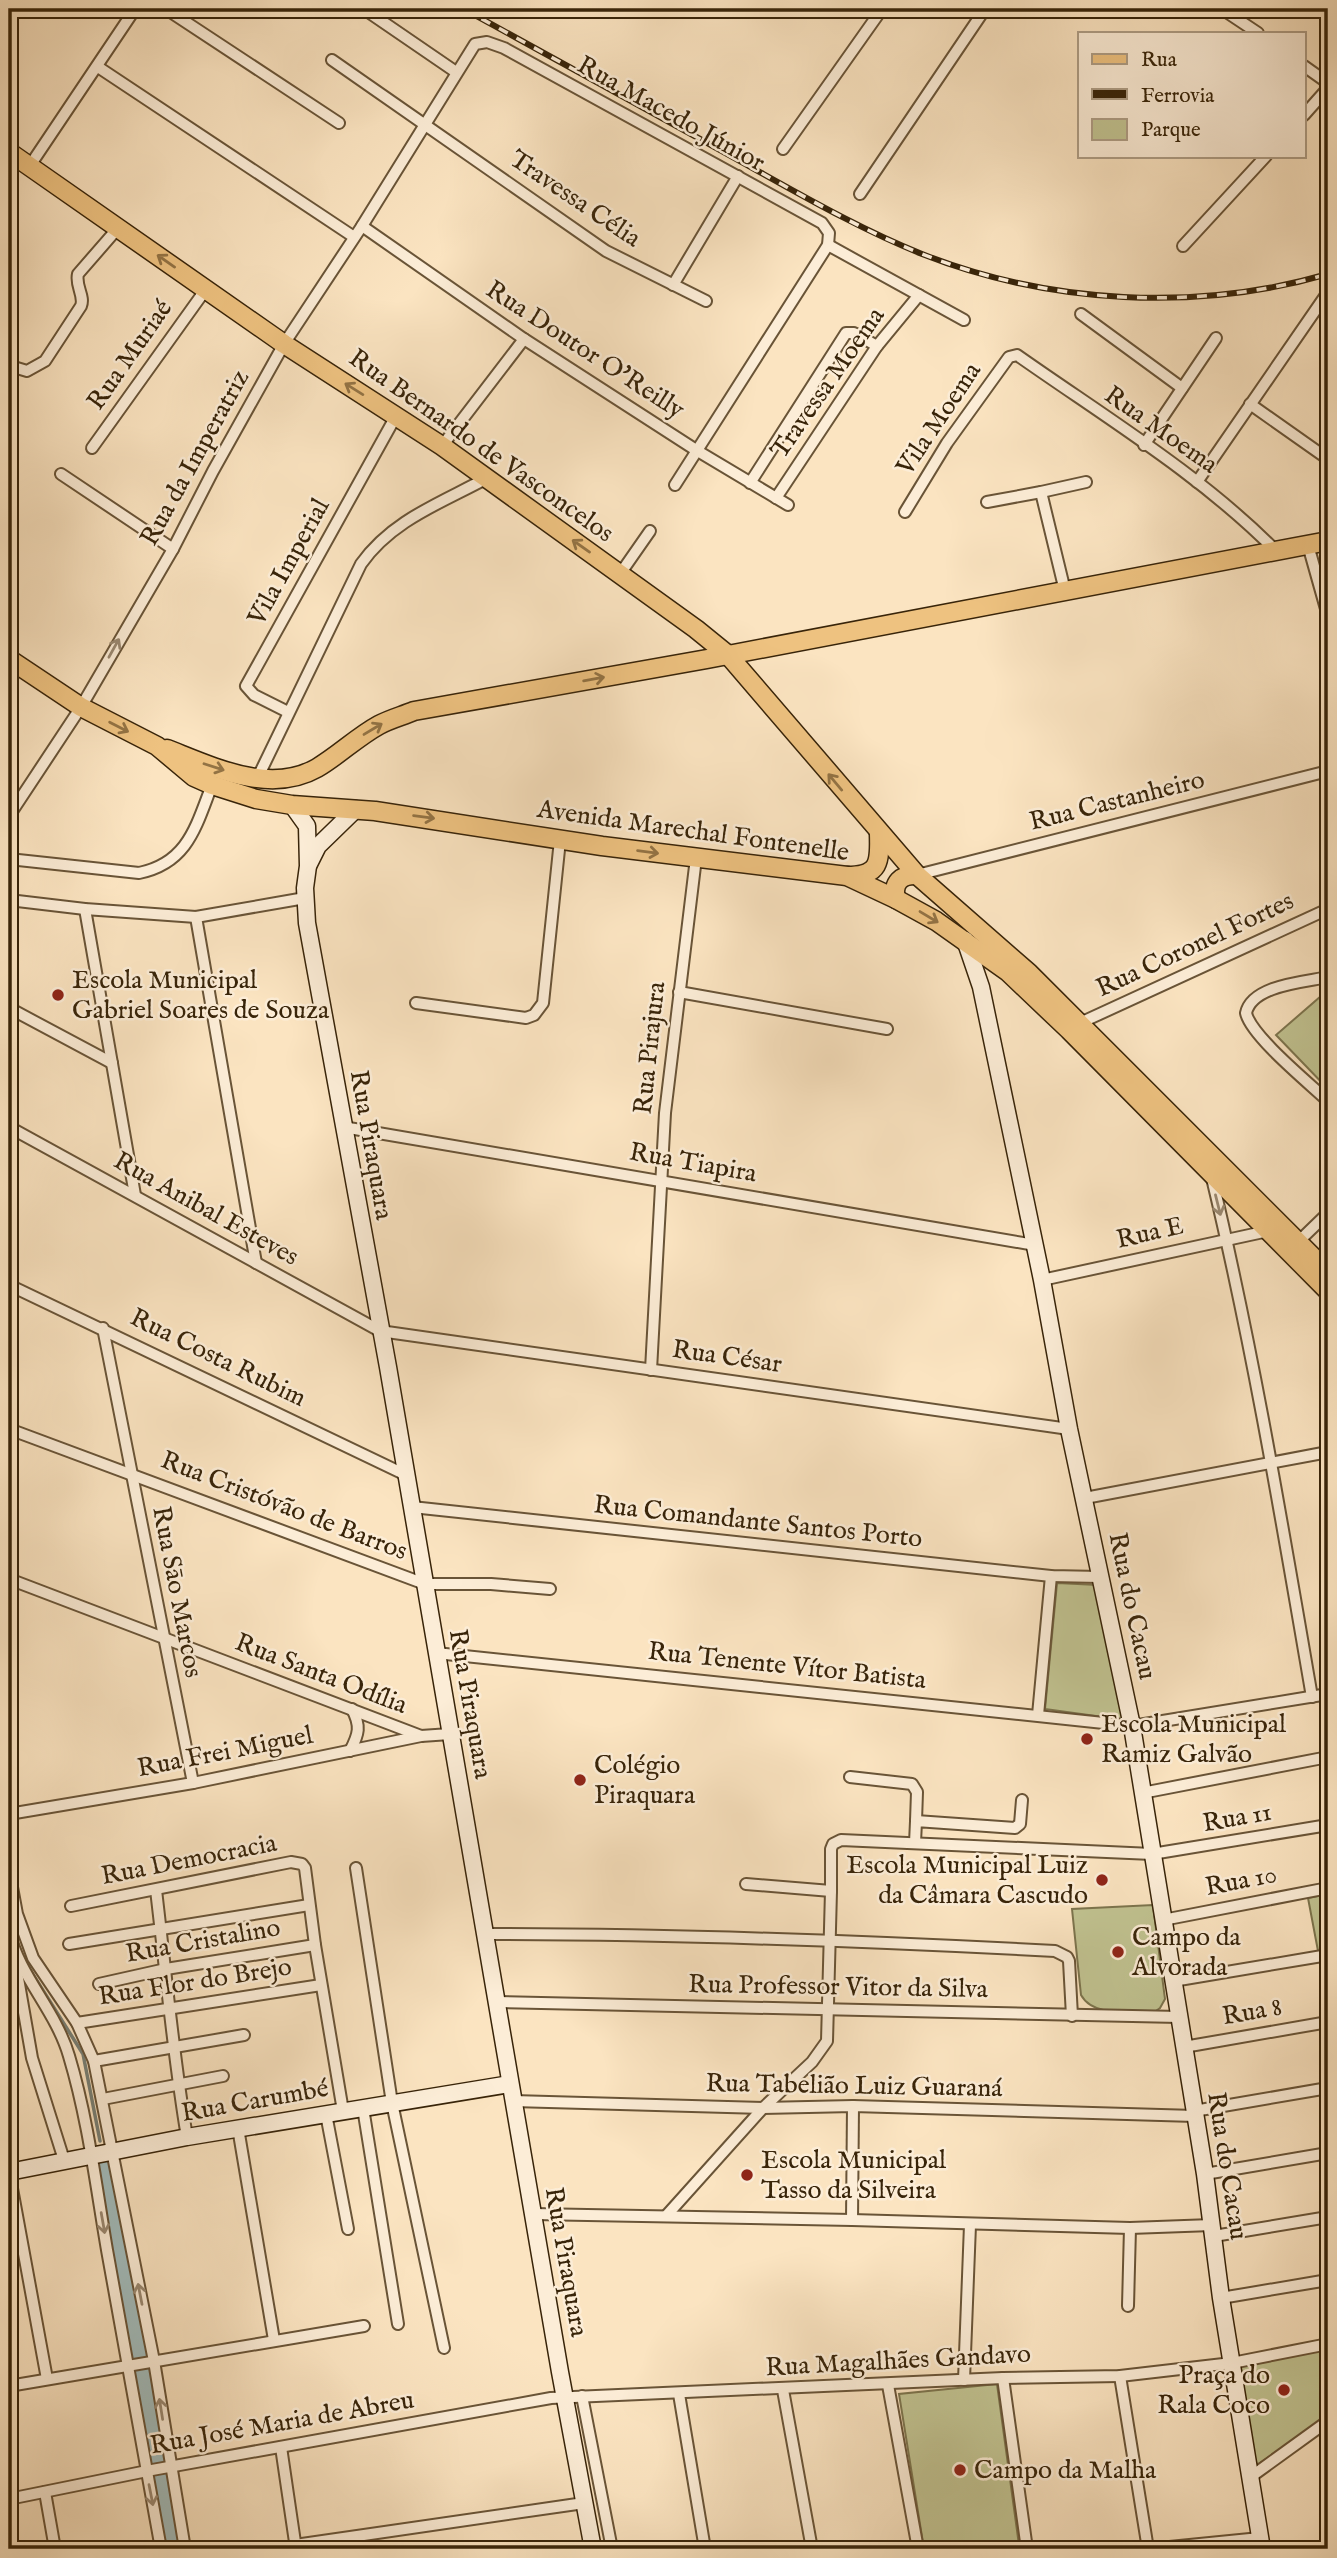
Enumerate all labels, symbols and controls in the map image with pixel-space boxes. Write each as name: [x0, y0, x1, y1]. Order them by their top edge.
legend: [1078, 32, 1306, 158]
text: Rua: [1141, 47, 1178, 74]
street label: Rua Macedo Júnior: [571, 49, 771, 180]
text: Ferrovia: [1141, 83, 1215, 110]
text: Parque: [1141, 117, 1201, 144]
street label: Travessa Célia: [503, 143, 648, 256]
one-way arrow: [157, 254, 176, 268]
street label: Rua Doutor O'Reilly: [479, 273, 691, 427]
street label: Rua Muriaé: [80, 293, 180, 417]
street label: Travessa Moema: [764, 300, 893, 465]
street label: Rua Bernardo de Vasconcelos: [342, 342, 620, 550]
street label: Vila Moema: [889, 355, 989, 483]
street label: Rua da Imperatriz: [133, 364, 257, 552]
street label: Rua Moema: [1098, 379, 1225, 482]
one-way arrow: [345, 382, 364, 397]
street label: Vila Imperial: [240, 492, 338, 632]
one-way arrow: [572, 539, 591, 553]
one-way arrow: [107, 638, 121, 658]
one-way arrow: [582, 672, 605, 685]
one-way arrow: [108, 721, 129, 735]
one-way arrow: [363, 722, 383, 736]
one-way arrow: [203, 761, 225, 774]
street label: Rua Castanheiro: [1026, 763, 1208, 839]
one-way arrow: [827, 773, 843, 791]
street label: Avenida Marechal Fontenelle: [534, 793, 851, 869]
one-way arrow: [412, 811, 434, 824]
one-way arrow: [636, 845, 659, 858]
street label: Rua Coronel Fortes: [1091, 885, 1299, 1005]
one-way arrow: [919, 911, 939, 925]
place label: Escola Municipal Gabriel Soares de Souza: [72, 964, 330, 1027]
street label: Rua Pirajura: [627, 979, 673, 1116]
marker: Escola Municipal Gabriel Soares de Souza: [50, 987, 66, 1003]
street label: Rua Piraquara: [342, 1068, 401, 1223]
street label: Rua Tiapira: [627, 1136, 760, 1191]
street label: Rua Anibal Esteves: [108, 1144, 304, 1274]
one-way arrow: [1212, 1193, 1225, 1216]
street label: Rua E: [1113, 1209, 1187, 1257]
street label: Rua Costa Rubim: [125, 1301, 311, 1415]
street label: Rua César: [670, 1333, 784, 1381]
street label: Rua Cristóvão de Barros: [156, 1444, 412, 1568]
street label: Rua Comandante Santos Porto: [592, 1488, 924, 1556]
street label: Rua Sāo Marcos: [144, 1504, 210, 1680]
street label: Rua do Cacau: [1100, 1530, 1164, 1682]
street label: Rua Santa Odília: [230, 1626, 413, 1722]
street label: Rua Piraquara: [441, 1627, 500, 1782]
street label: Rua Tenente Vítor Batista: [646, 1635, 929, 1697]
place label: Escola Municipal Ramiz Galvão: [1101, 1708, 1287, 1771]
street label: Rua Frei Miguel: [134, 1719, 317, 1785]
marker: Escola Municipal Ramiz Galvão: [1079, 1731, 1095, 1747]
place label: Colégio Piraquara: [594, 1749, 696, 1812]
marker: Colégio Piraquara: [572, 1772, 588, 1788]
street label: Rua 11: [1200, 1796, 1274, 1840]
street label: Rua Democracia: [98, 1827, 280, 1893]
place label: Escola Municipal Luiz da Câmara Cascudo: [846, 1849, 1088, 1912]
street label: Rua 10: [1202, 1858, 1280, 1904]
marker: Escola Municipal Luiz da Câmara Cascudo: [1094, 1872, 1110, 1888]
street label: Rua Cristalino: [123, 1911, 283, 1971]
place label: Campo da Alvorada: [1131, 1921, 1242, 1984]
marker: Campo da Alvorada: [1110, 1944, 1126, 1960]
street label: Rua Flor do Brejo: [96, 1950, 294, 2014]
street label: Rua Professor Vitor da Silva: [688, 1968, 989, 2006]
street label: Rua 8: [1219, 1991, 1285, 2033]
street label: Rua Tabelião Luiz Guaraná: [705, 2067, 1004, 2105]
street label: Rua Carumbé: [179, 2072, 331, 2130]
street label: Rua do Cacau: [1199, 2090, 1255, 2242]
place label: Escola Municipal Tasso da Silveira: [761, 2144, 947, 2207]
marker: Escola Municipal Tasso da Silveira: [739, 2167, 755, 2183]
street label: Rua Piraquara: [537, 2185, 596, 2340]
one-way arrow: [96, 2211, 110, 2234]
one-way arrow: [133, 2283, 147, 2306]
street label: Rua Magalhães Gandavo: [764, 2338, 1032, 2384]
place label: Praça do Rala Coco: [1157, 2359, 1270, 2422]
marker: Praça do Rala Coco: [1276, 2382, 1292, 2398]
street label: Rua José Maria de Abreu: [147, 2384, 417, 2462]
one-way arrow: [155, 2399, 168, 2421]
place label: Campo da Malha: [974, 2454, 1157, 2487]
marker: Campo da Malha: [952, 2462, 968, 2478]
one-way arrow: [145, 2483, 159, 2506]

